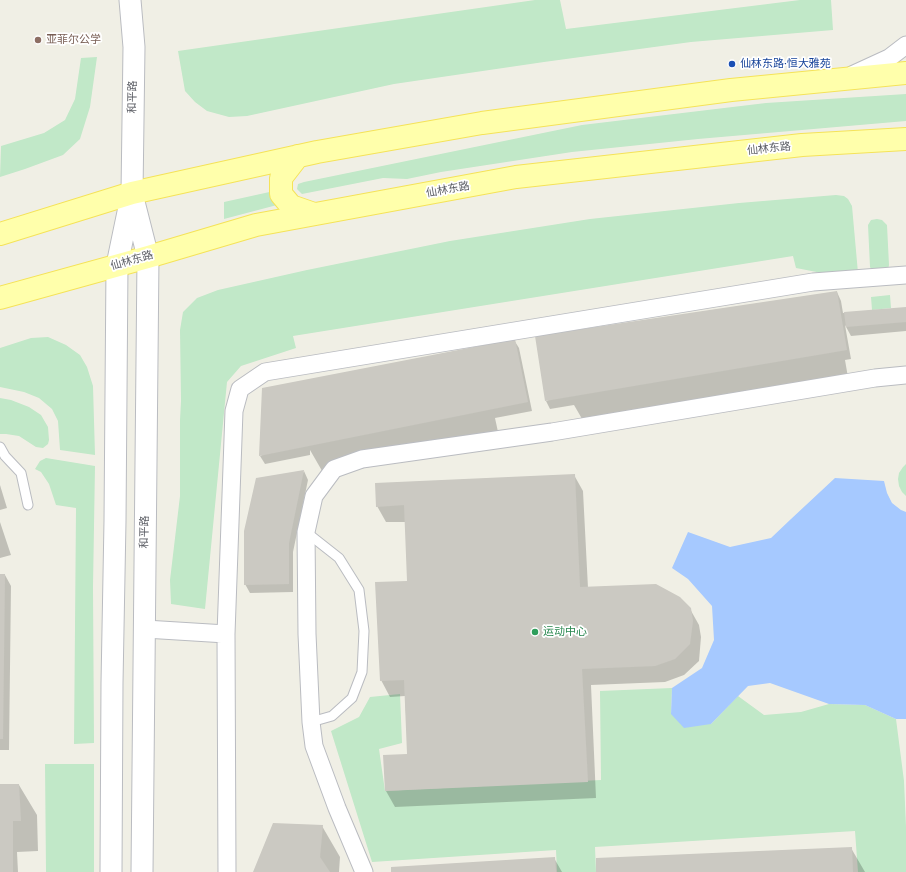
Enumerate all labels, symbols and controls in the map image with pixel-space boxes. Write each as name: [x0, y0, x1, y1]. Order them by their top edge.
place label: 亚菲尔公学: [46, 33, 101, 47]
marker: 亚菲尔公学: [33, 35, 43, 45]
place label: 仙林东路·恒大雅苑: [740, 57, 831, 71]
marker: 仙林东路·恒大雅苑: [727, 59, 737, 69]
street label: 和平路: [126, 80, 140, 114]
street label: 仙林东路: [746, 140, 792, 158]
street label: 仙林东路: [425, 180, 471, 200]
street label: 仙林东路: [109, 249, 155, 273]
street label: 和平路: [138, 515, 152, 549]
place label: 运动中心: [543, 625, 587, 639]
marker: 运动中心: [530, 627, 540, 637]

